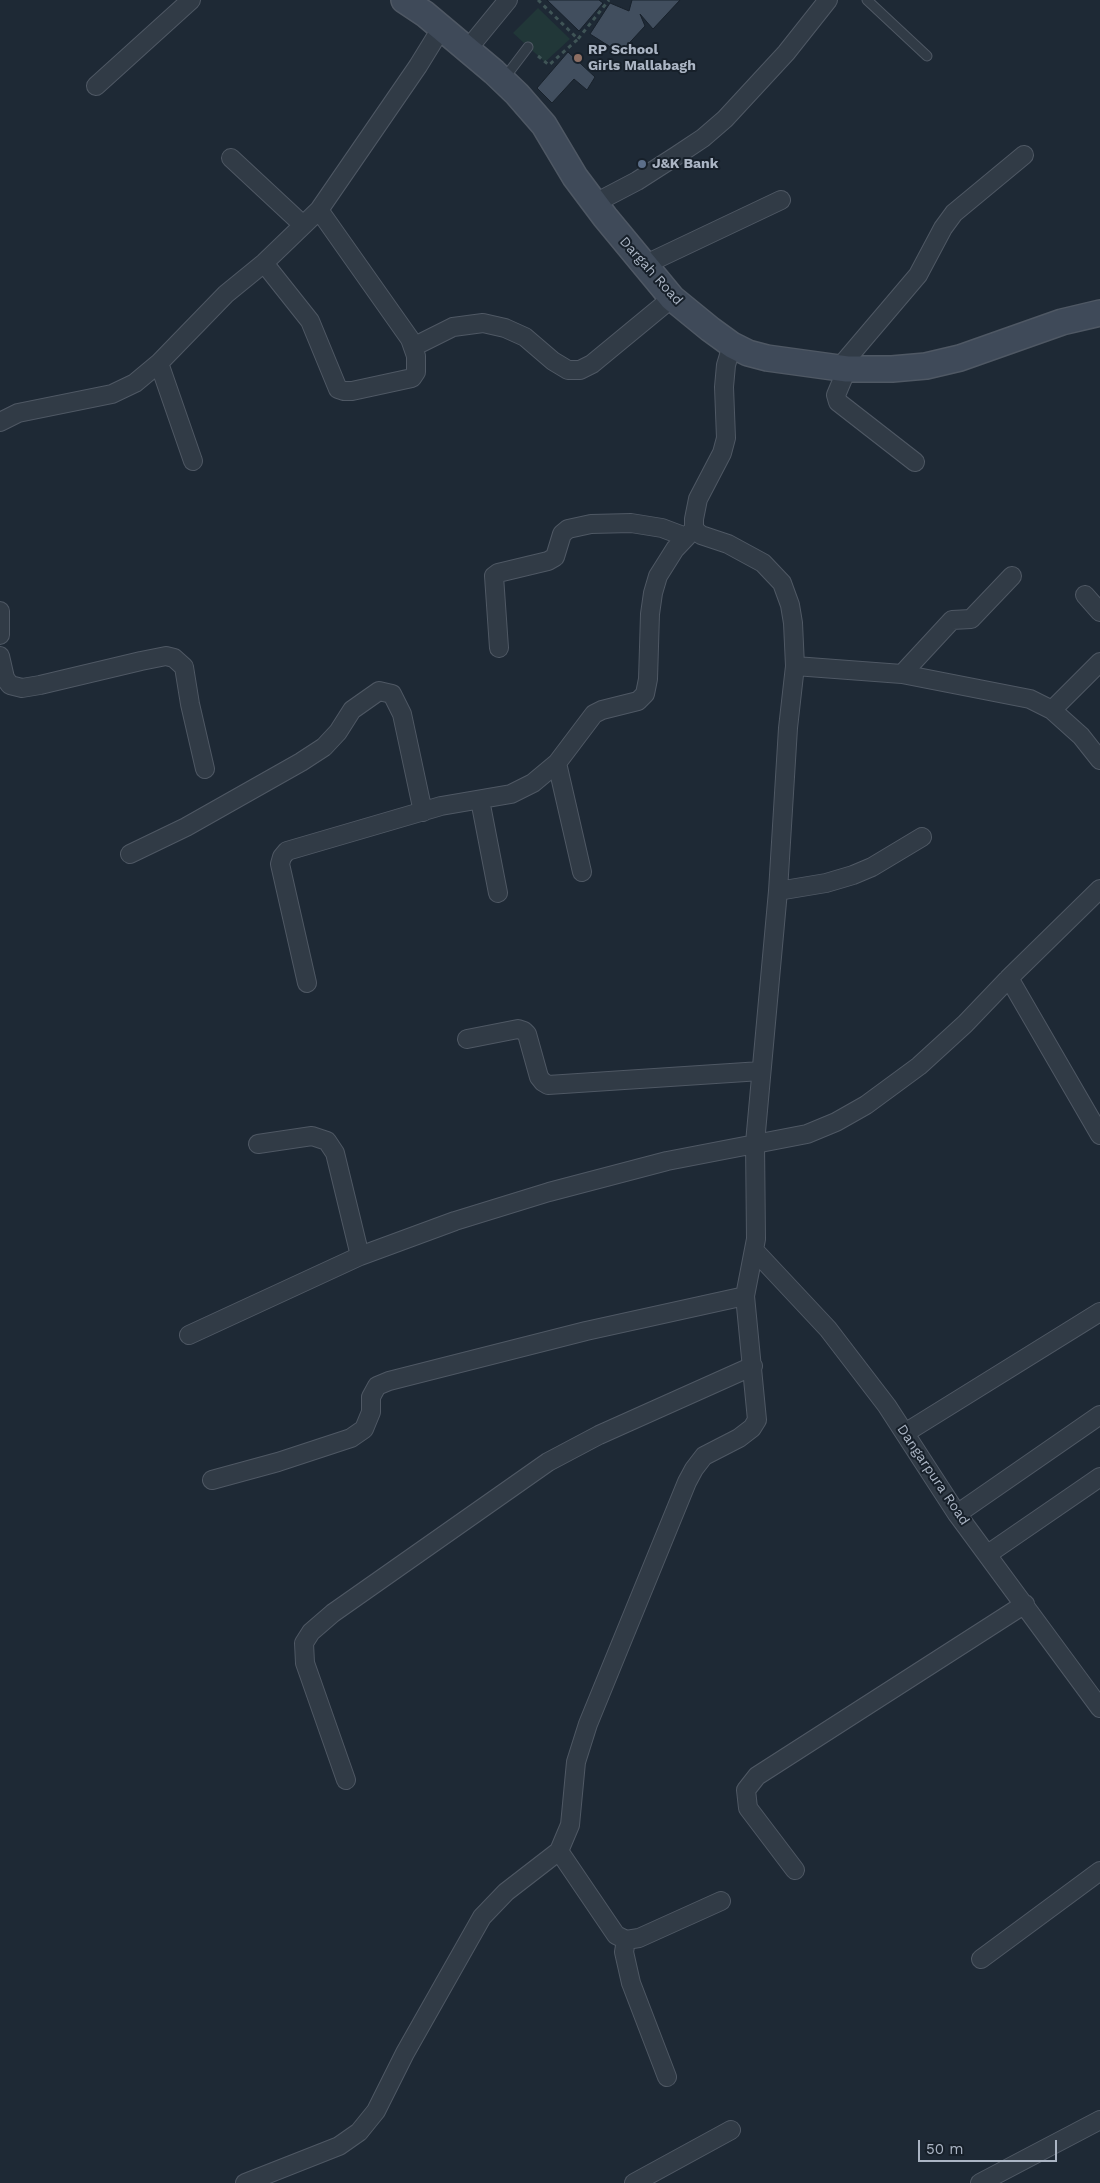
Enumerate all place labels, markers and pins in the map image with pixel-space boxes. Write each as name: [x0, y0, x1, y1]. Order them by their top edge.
place label: RP School Girls Mallabagh: [588, 42, 696, 74]
marker: RP School Girls Mallabagh: [572, 52, 584, 64]
place label: J&K Bank: [652, 156, 718, 172]
marker: J&K Bank: [636, 158, 648, 170]

